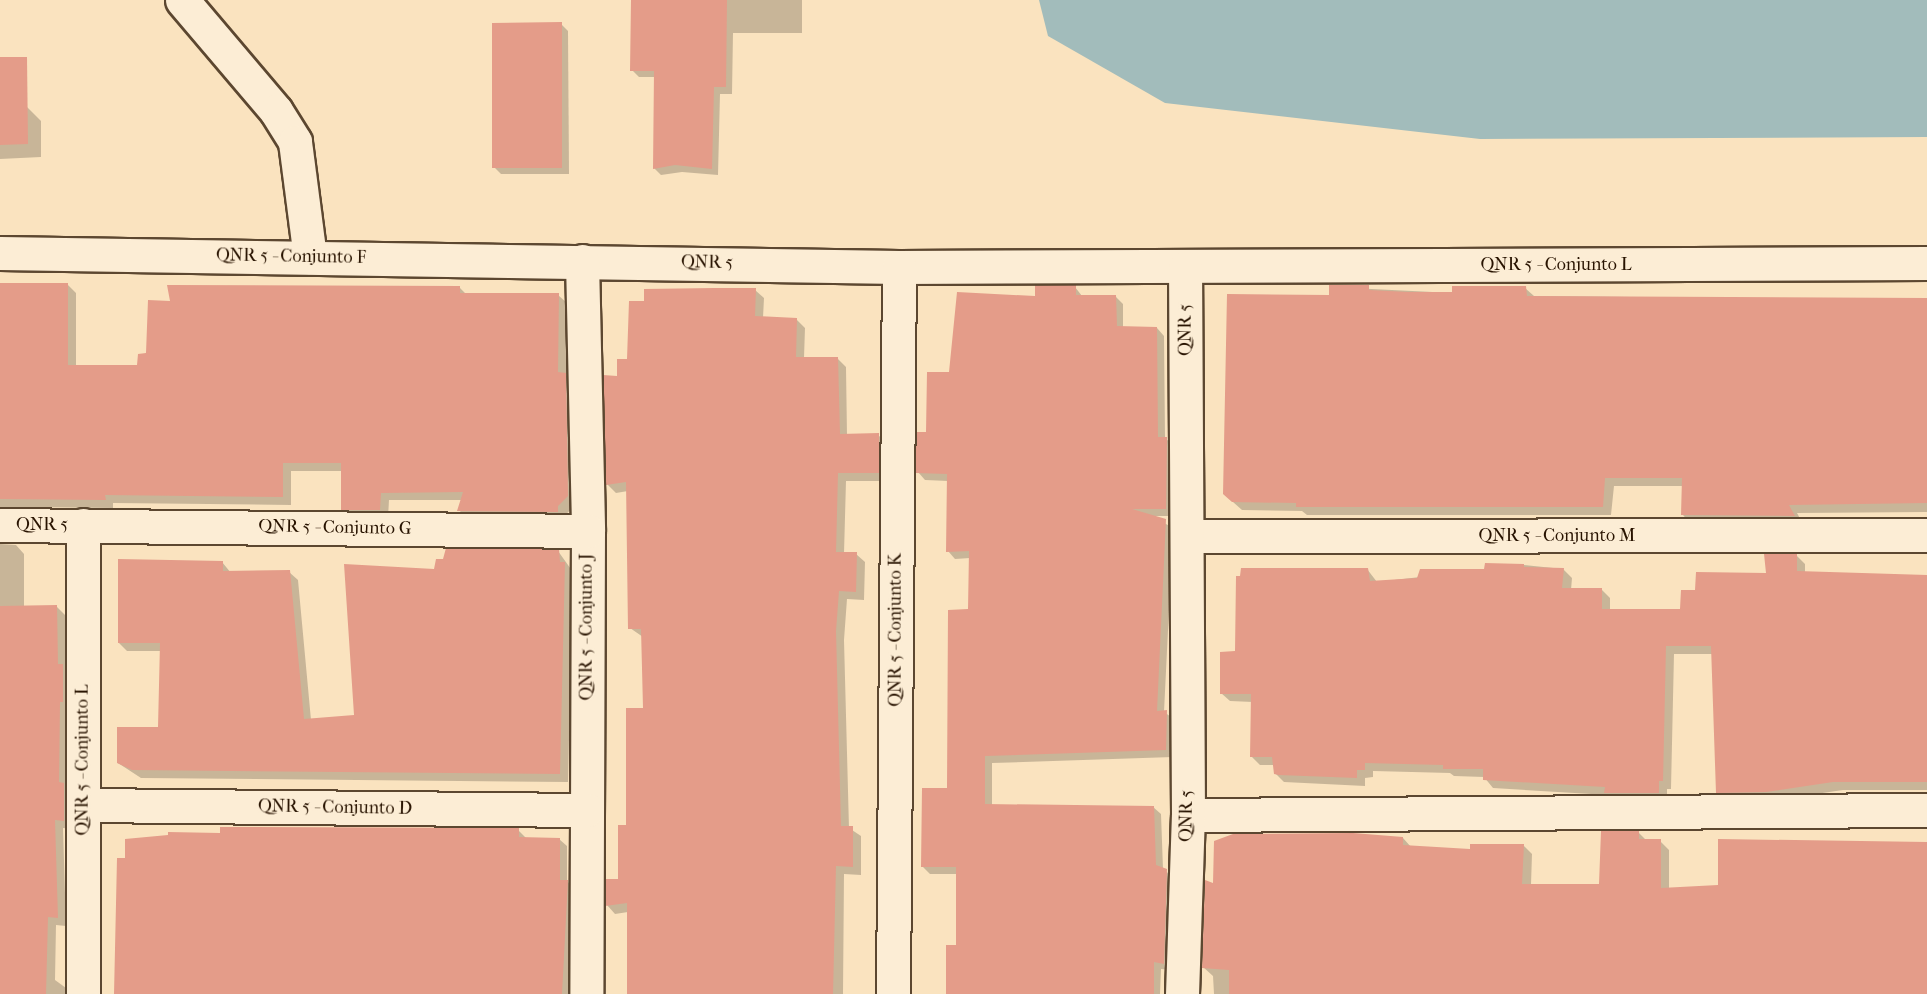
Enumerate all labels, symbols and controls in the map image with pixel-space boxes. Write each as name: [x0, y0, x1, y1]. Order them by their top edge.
street label: QNR 5 - Conjunto F: [216, 245, 366, 269]
street label: QNR 5: [681, 252, 733, 274]
street label: QNR 5 - Conjunto L: [1480, 254, 1632, 276]
street label: QNR 5: [1175, 304, 1197, 356]
street label: QNR 5: [16, 514, 68, 536]
street label: QNR 5 - Conjunto G: [258, 516, 412, 540]
street label: QNR 5 - Conjunto M: [1479, 525, 1635, 547]
street label: QNR 5 - Conjunto J: [576, 553, 598, 701]
street label: QNR 5 - Conjunto K: [885, 553, 907, 707]
street label: QNR 5 - Conjunto L: [72, 684, 94, 836]
street label: QNR 5: [1176, 790, 1198, 842]
street label: QNR 5 - Conjunto D: [258, 796, 412, 820]

